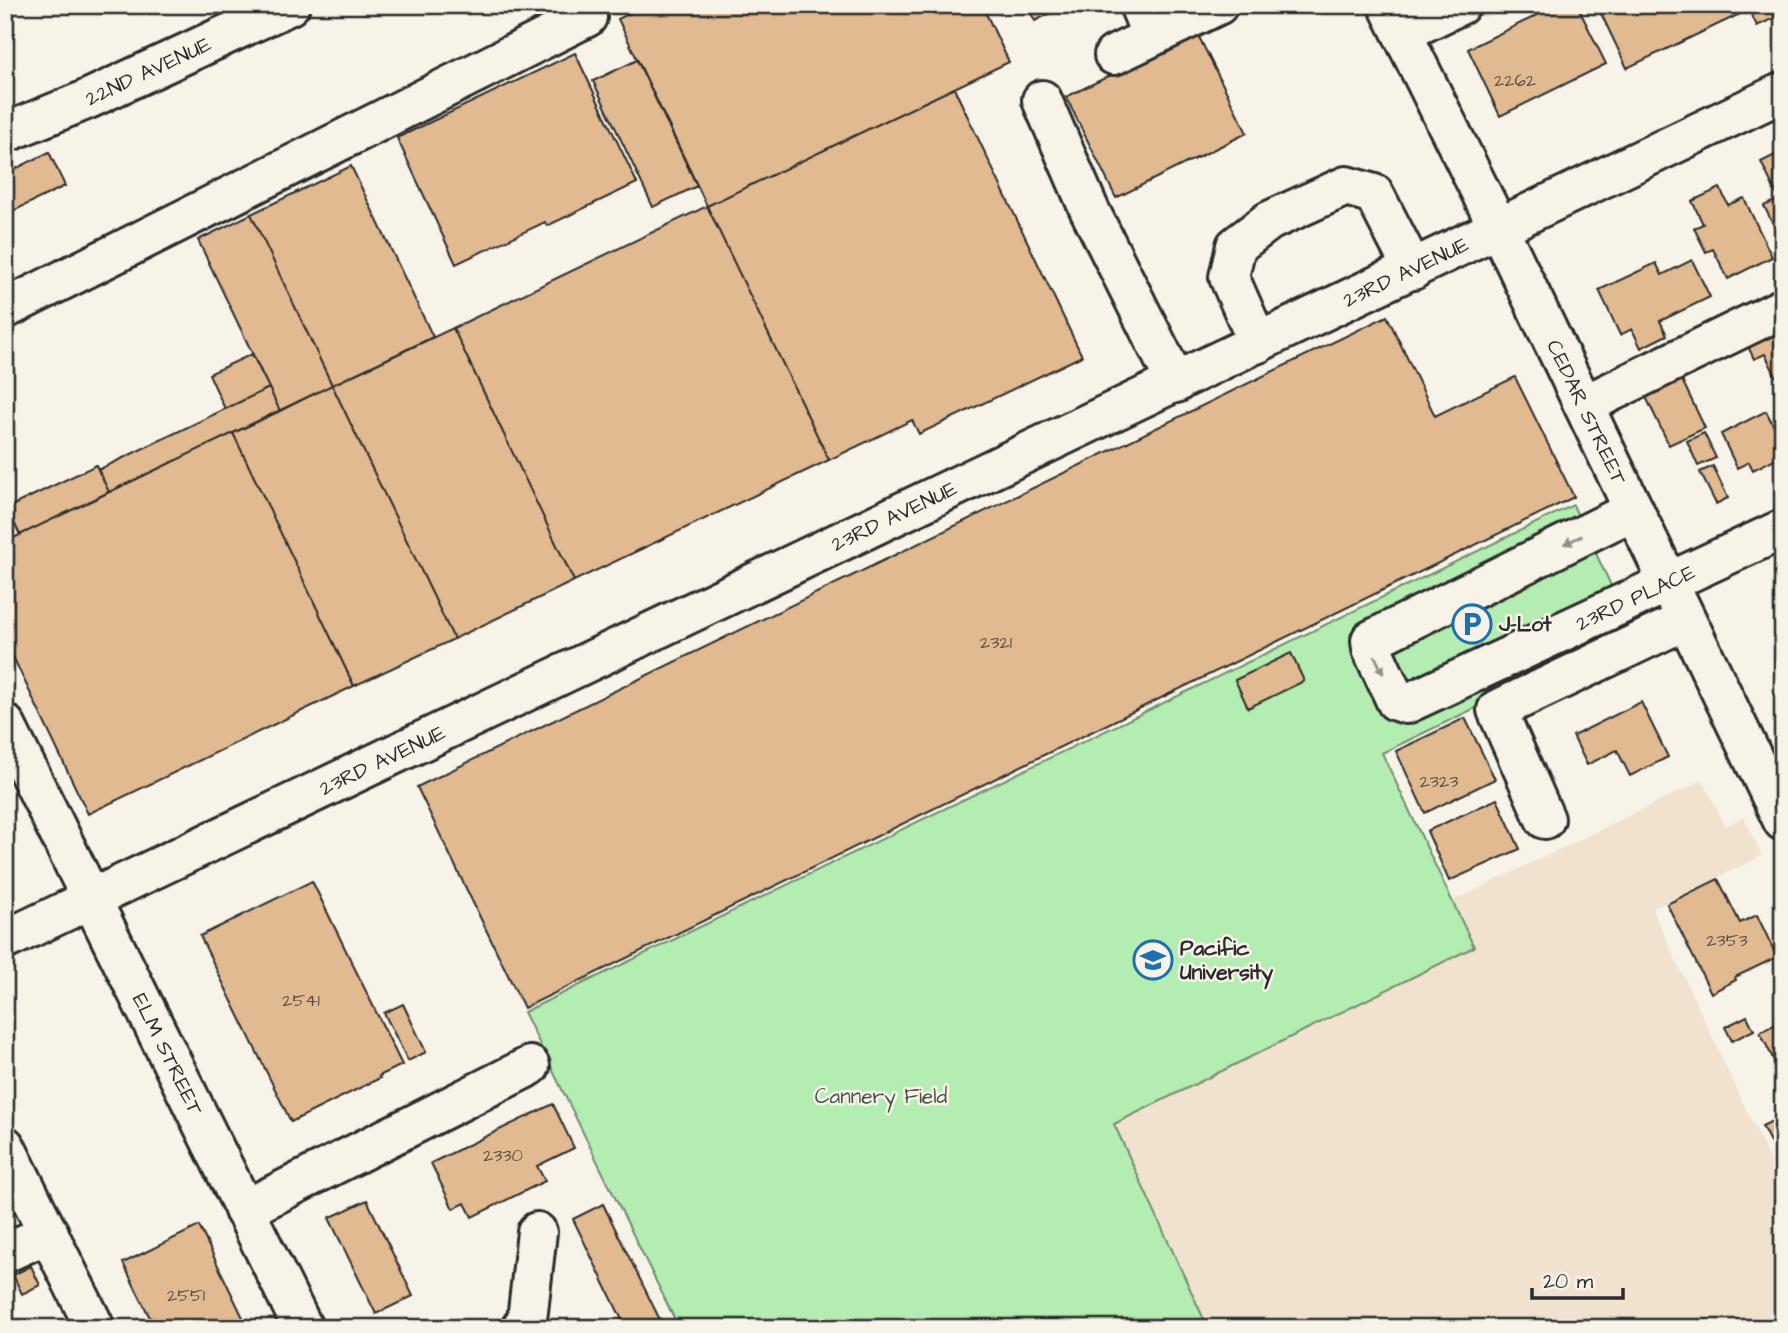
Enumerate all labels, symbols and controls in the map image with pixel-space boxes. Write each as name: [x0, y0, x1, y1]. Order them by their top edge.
street label: 22ND AVENUE: [81, 29, 217, 113]
house number: 2262: [1494, 68, 1537, 93]
street label: 23RD AVENUE: [1338, 230, 1474, 315]
street label: CEDAR STREET: [1539, 335, 1634, 490]
street label: 23RD AVENUE: [827, 474, 962, 559]
one-way arrow: [1563, 534, 1583, 546]
street label: 23RD PLACE: [1571, 558, 1700, 638]
parking icon: J-Lot: [1451, 603, 1493, 645]
place label: J-Lot: [1498, 610, 1552, 639]
house number: 2321: [980, 630, 1012, 655]
one-way arrow: [1373, 655, 1385, 675]
street label: 23RD AVENUE: [315, 718, 451, 803]
house number: 2323: [1420, 769, 1458, 794]
house number: 2353: [1706, 928, 1748, 953]
place label: Pacific University: [1180, 934, 1274, 990]
school or university icon: Pacific University: [1132, 939, 1174, 981]
street label: ELM STREET: [125, 988, 210, 1121]
house number: 2541: [282, 988, 320, 1013]
park label: Cannery Field: [815, 1082, 948, 1113]
house number: 2330: [483, 1143, 523, 1168]
scale bar: [1532, 1256, 1624, 1300]
text: 20 m: [1543, 1267, 1594, 1296]
house number: 2551: [167, 1283, 205, 1308]

